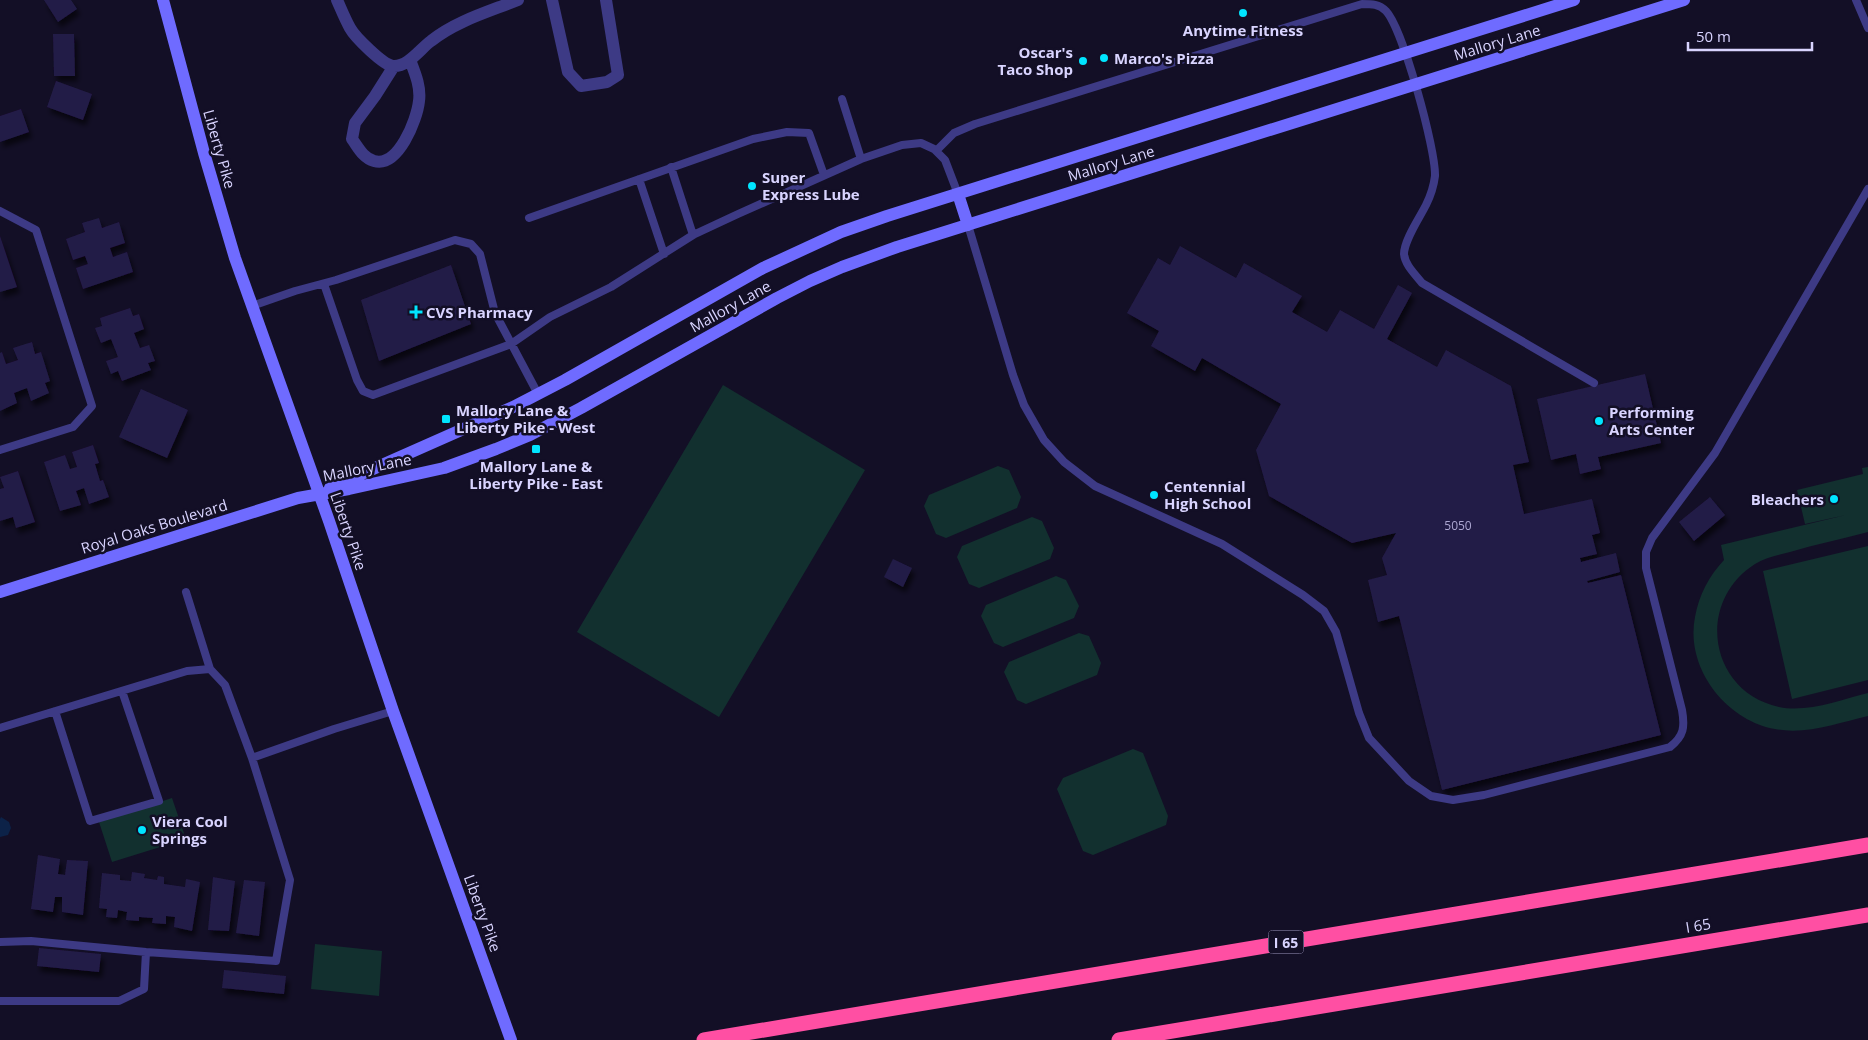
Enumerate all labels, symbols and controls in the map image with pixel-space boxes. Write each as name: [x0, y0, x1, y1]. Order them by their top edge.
marker: Anytime Fitness: [1237, 7, 1249, 19]
street label: Mallory Lane: [1451, 19, 1543, 65]
place label: Anytime Fitness: [1183, 20, 1303, 40]
scale bar: [1688, 20, 1812, 52]
text: 50 m: [1696, 26, 1731, 46]
place label: Oscar's Taco Shop: [997, 42, 1073, 79]
place label: Marco's Pizza: [1114, 48, 1214, 68]
marker: Marco's Pizza: [1098, 52, 1110, 64]
marker: Oscar's Taco Shop: [1077, 55, 1089, 67]
street label: Liberty Pike: [199, 107, 241, 191]
street label: Mallory Lane: [1065, 140, 1157, 186]
place label: Super Express Lube: [762, 167, 860, 204]
marker: Super Express Lube: [746, 180, 758, 192]
street label: Mallory Lane: [686, 275, 774, 337]
place label: CVS Pharmacy: [426, 302, 533, 322]
marker: CVS Pharmacy: [410, 306, 422, 318]
place label: Mallory Lane & Liberty Pike - West: [456, 400, 596, 437]
place label: Performing Arts Center: [1609, 402, 1695, 439]
marker: Mallory Lane & Liberty Pike - West: [440, 413, 452, 425]
marker: Performing Arts Center: [1593, 415, 1605, 427]
marker: Mallory Lane & Liberty Pike - East: [530, 443, 542, 455]
street label: Mallory Lane: [321, 449, 413, 485]
place label: Mallory Lane & Liberty Pike - East: [469, 456, 603, 493]
place label: Centennial High School: [1164, 476, 1251, 513]
street label: Liberty Pike: [326, 489, 372, 573]
marker: Centennial High School: [1148, 489, 1160, 501]
place label: Bleachers: [1751, 489, 1824, 509]
marker: Bleachers: [1828, 493, 1840, 505]
street label: Royal Oaks Boulevard: [78, 494, 230, 558]
house number: 5050: [1444, 517, 1472, 534]
place label: Viera Cool Springs: [152, 811, 228, 848]
marker: Viera Cool Springs: [136, 824, 148, 836]
street label: Liberty Pike: [460, 871, 506, 955]
street label: I 65: [1684, 913, 1712, 937]
road number: I 65: [1268, 930, 1304, 954]

